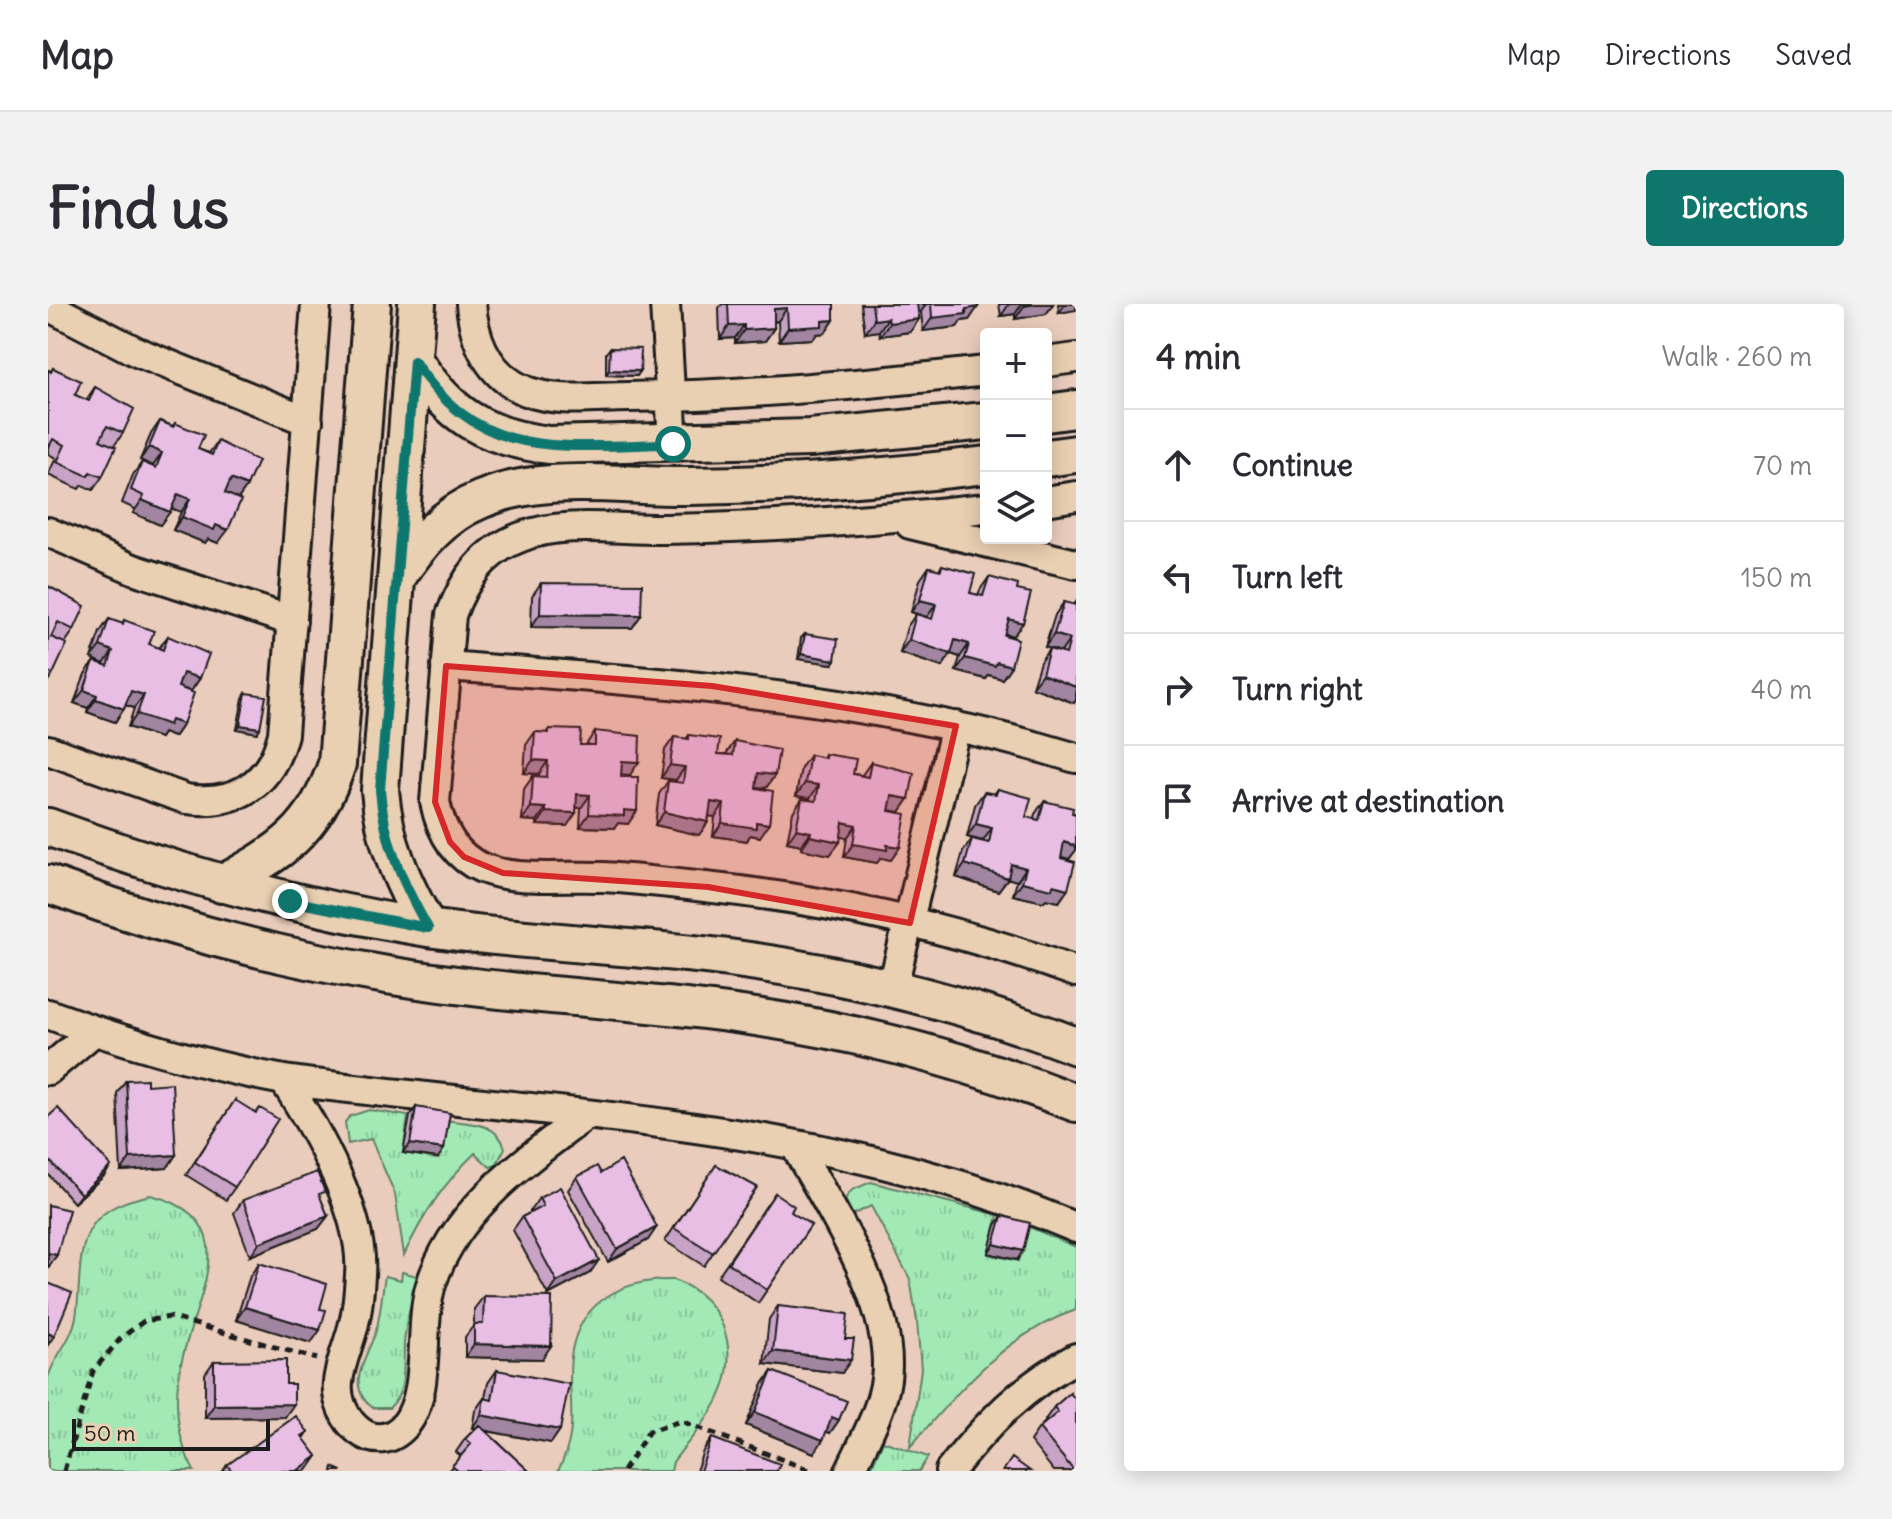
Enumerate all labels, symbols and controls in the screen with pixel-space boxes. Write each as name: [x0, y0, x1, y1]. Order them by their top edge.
text: Map: [40, 32, 114, 79]
text: Map: [1506, 37, 1561, 73]
text: Directions: [1605, 37, 1731, 73]
text: Saved: [1775, 37, 1852, 73]
button: Directions: [1646, 170, 1844, 246]
text: Find us: [48, 173, 229, 243]
map controls: [980, 328, 1052, 544]
button: +: [980, 328, 1052, 400]
text: 4 min: [1156, 335, 1241, 378]
text: Walk · 260 m: [1662, 340, 1812, 373]
button: −: [980, 400, 1052, 472]
route start: [655, 426, 691, 462]
icon: ahead: [1156, 443, 1200, 487]
text: Continue: [1232, 446, 1353, 484]
text: 70 m: [1753, 449, 1812, 482]
button: layers: [980, 472, 1052, 544]
icon: left: [1156, 555, 1200, 599]
text: Turn left: [1232, 558, 1343, 596]
text: 150 m: [1741, 561, 1812, 594]
icon: right: [1156, 667, 1200, 711]
text: Turn right: [1232, 670, 1363, 708]
text: 40 m: [1751, 673, 1812, 706]
icon: arrive: [1156, 779, 1200, 823]
text: Arrive at destination: [1232, 782, 1504, 820]
route end: [272, 883, 308, 919]
scale bar: [72, 1415, 270, 1451]
text: 50 m: [84, 1419, 136, 1447]

